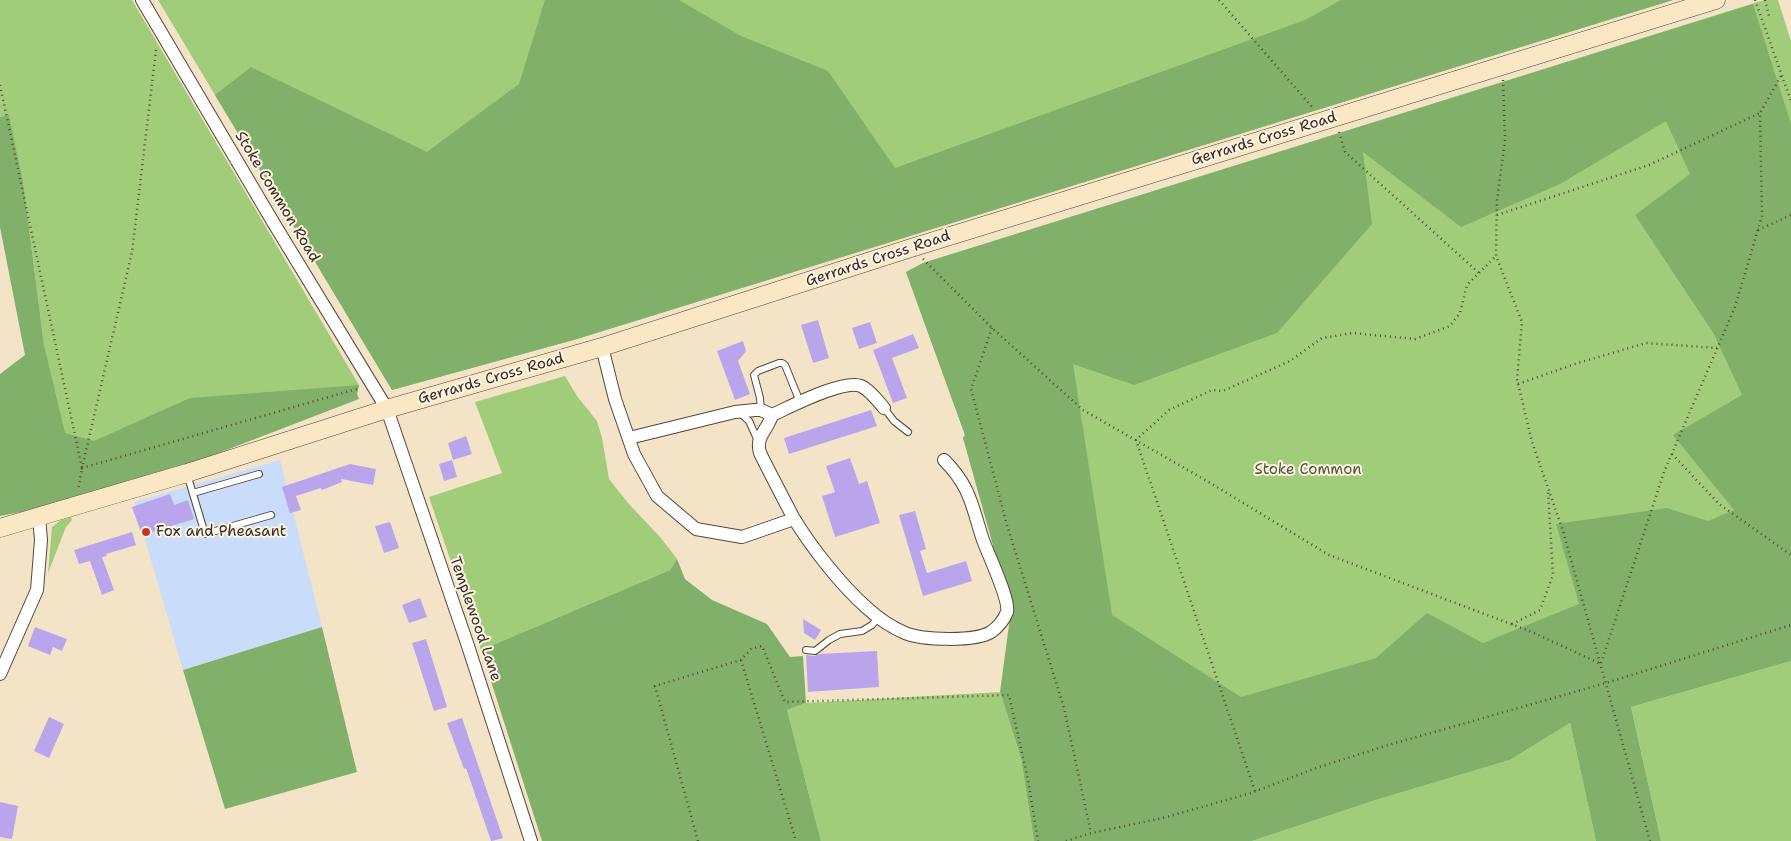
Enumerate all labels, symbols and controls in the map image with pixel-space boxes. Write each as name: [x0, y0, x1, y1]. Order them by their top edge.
street label: Gerrards Cross Road: [1189, 108, 1339, 170]
street label: Stoke Common Road: [231, 128, 323, 266]
street label: Gerrards Cross Road: [803, 227, 953, 291]
street label: Gerrards Cross Road: [416, 350, 566, 408]
park label: Stoke Common: [1255, 461, 1361, 479]
place label: Fox and Pheasant: [156, 523, 286, 541]
marker: Fox and Pheasant: [140, 526, 152, 538]
street label: Templewood Lane: [445, 554, 505, 684]

